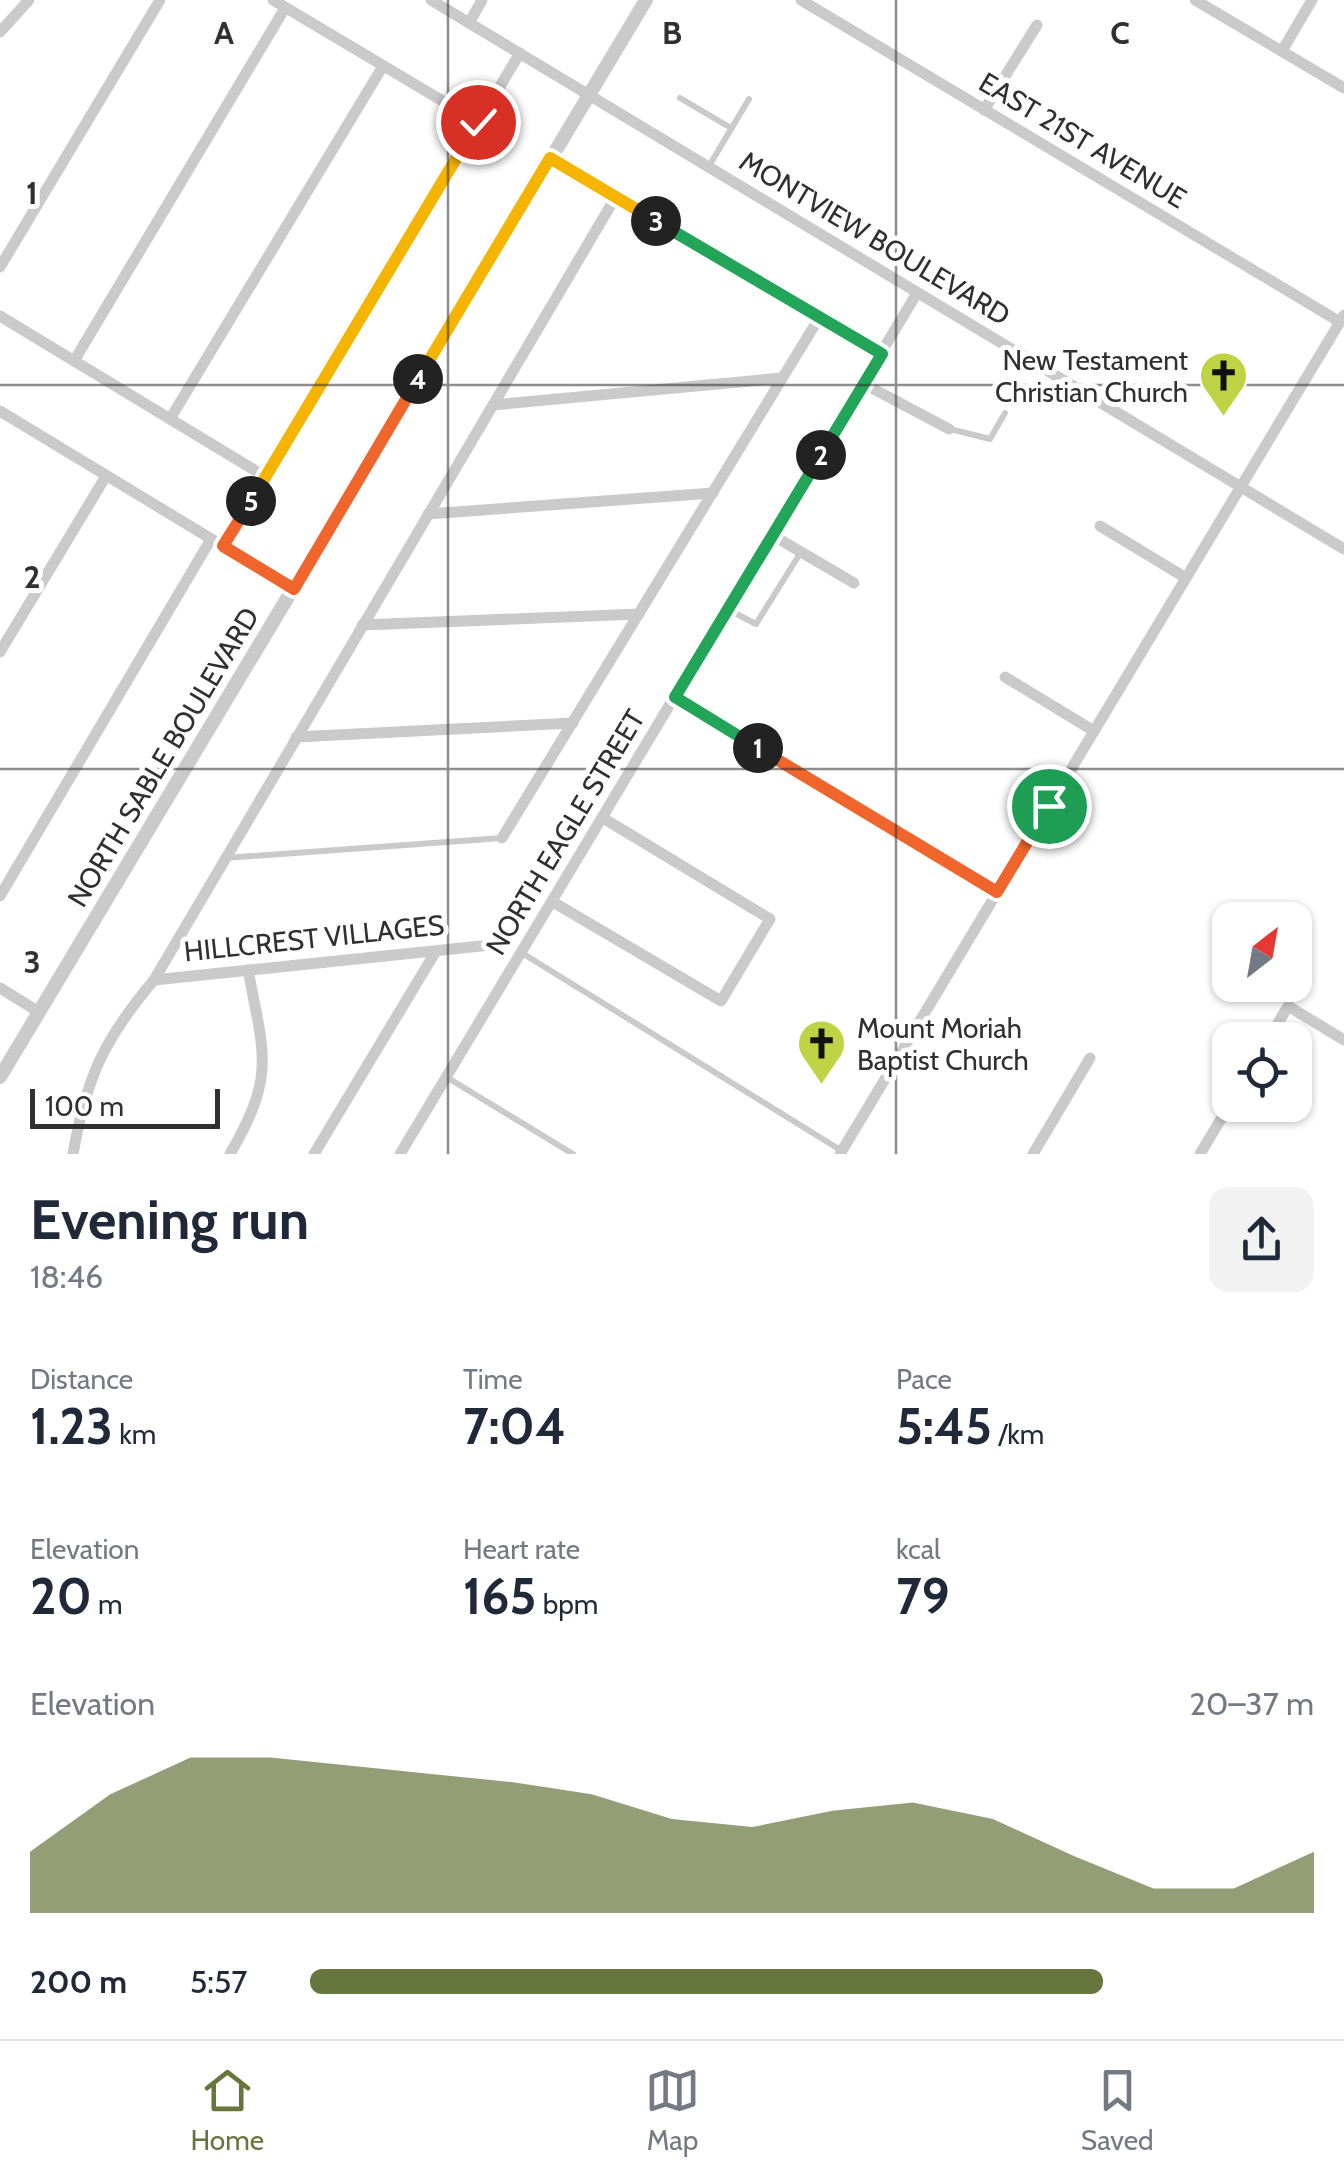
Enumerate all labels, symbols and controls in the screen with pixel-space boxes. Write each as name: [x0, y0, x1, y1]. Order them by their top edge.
text: A: [214, 13, 234, 52]
text: B: [662, 13, 682, 52]
text: C: [1110, 13, 1130, 52]
street label: EAST 21ST AVENUE: [973, 65, 1193, 215]
pin: [436, 80, 521, 165]
icon: check: [451, 95, 506, 150]
street label: MONTVIEW BOULEVARD: [734, 144, 1016, 332]
text: 1: [26, 173, 38, 212]
pin: 3: [631, 196, 681, 246]
text: 3: [648, 204, 664, 238]
place label: New Testament Christian Church: [995, 343, 1188, 409]
church icon: New Testament Christian Church: [1197, 350, 1249, 418]
pin: 4: [393, 354, 443, 404]
text: 4: [409, 362, 427, 396]
pin: 2: [796, 430, 846, 480]
text: 2: [814, 438, 828, 472]
pin: 5: [226, 476, 276, 526]
text: 5: [243, 484, 259, 518]
text: 2: [24, 557, 40, 596]
street label: NORTH SABLE BOULEVARD: [60, 601, 266, 913]
street label: NORTH EAGLE STREET: [478, 703, 652, 961]
pin: 1: [733, 723, 783, 773]
text: 1: [753, 731, 763, 765]
pin: [1007, 764, 1092, 849]
icon: arrive: [1022, 779, 1077, 834]
north arrow: [1212, 902, 1312, 1002]
map controls: [1212, 902, 1312, 1122]
street label: HILLCREST VILLAGES: [182, 907, 446, 969]
text: 3: [23, 942, 41, 981]
place label: Mount Moriah Baptist Church: [857, 1011, 1029, 1077]
church icon: Mount Moriah Baptist Church: [796, 1018, 848, 1086]
button: locate: [1212, 1022, 1312, 1122]
scale bar: [30, 1084, 220, 1128]
text: 100 m: [45, 1089, 124, 1123]
text: Evening run: [30, 1186, 309, 1253]
button: share: [1209, 1187, 1314, 1292]
text: 18:46: [30, 1257, 103, 1296]
text: Distance: [30, 1362, 133, 1396]
text: Time: [463, 1362, 523, 1396]
text: Pace: [896, 1362, 952, 1396]
text: 1.23: [30, 1396, 113, 1457]
text: 7:04: [463, 1396, 566, 1457]
text: 5:45: [896, 1396, 992, 1457]
text: km: [113, 1417, 156, 1451]
text: /km: [992, 1417, 1044, 1451]
text: Elevation: [30, 1532, 139, 1566]
text: Heart rate: [463, 1532, 580, 1566]
text: kcal: [896, 1532, 941, 1566]
text: 20: [30, 1566, 92, 1627]
text: 165: [463, 1566, 536, 1627]
text: 79: [896, 1566, 950, 1627]
text: m: [92, 1587, 123, 1621]
text: bpm: [536, 1587, 598, 1621]
text: Elevation: [30, 1684, 155, 1723]
text: 20–37 m: [1189, 1684, 1314, 1723]
text: 200 m: [30, 1962, 127, 2001]
text: 5:57: [190, 1962, 247, 2001]
tab: Home: [190, 2063, 264, 2157]
tab: Map: [645, 2063, 700, 2157]
tab: Saved: [1081, 2063, 1154, 2157]

